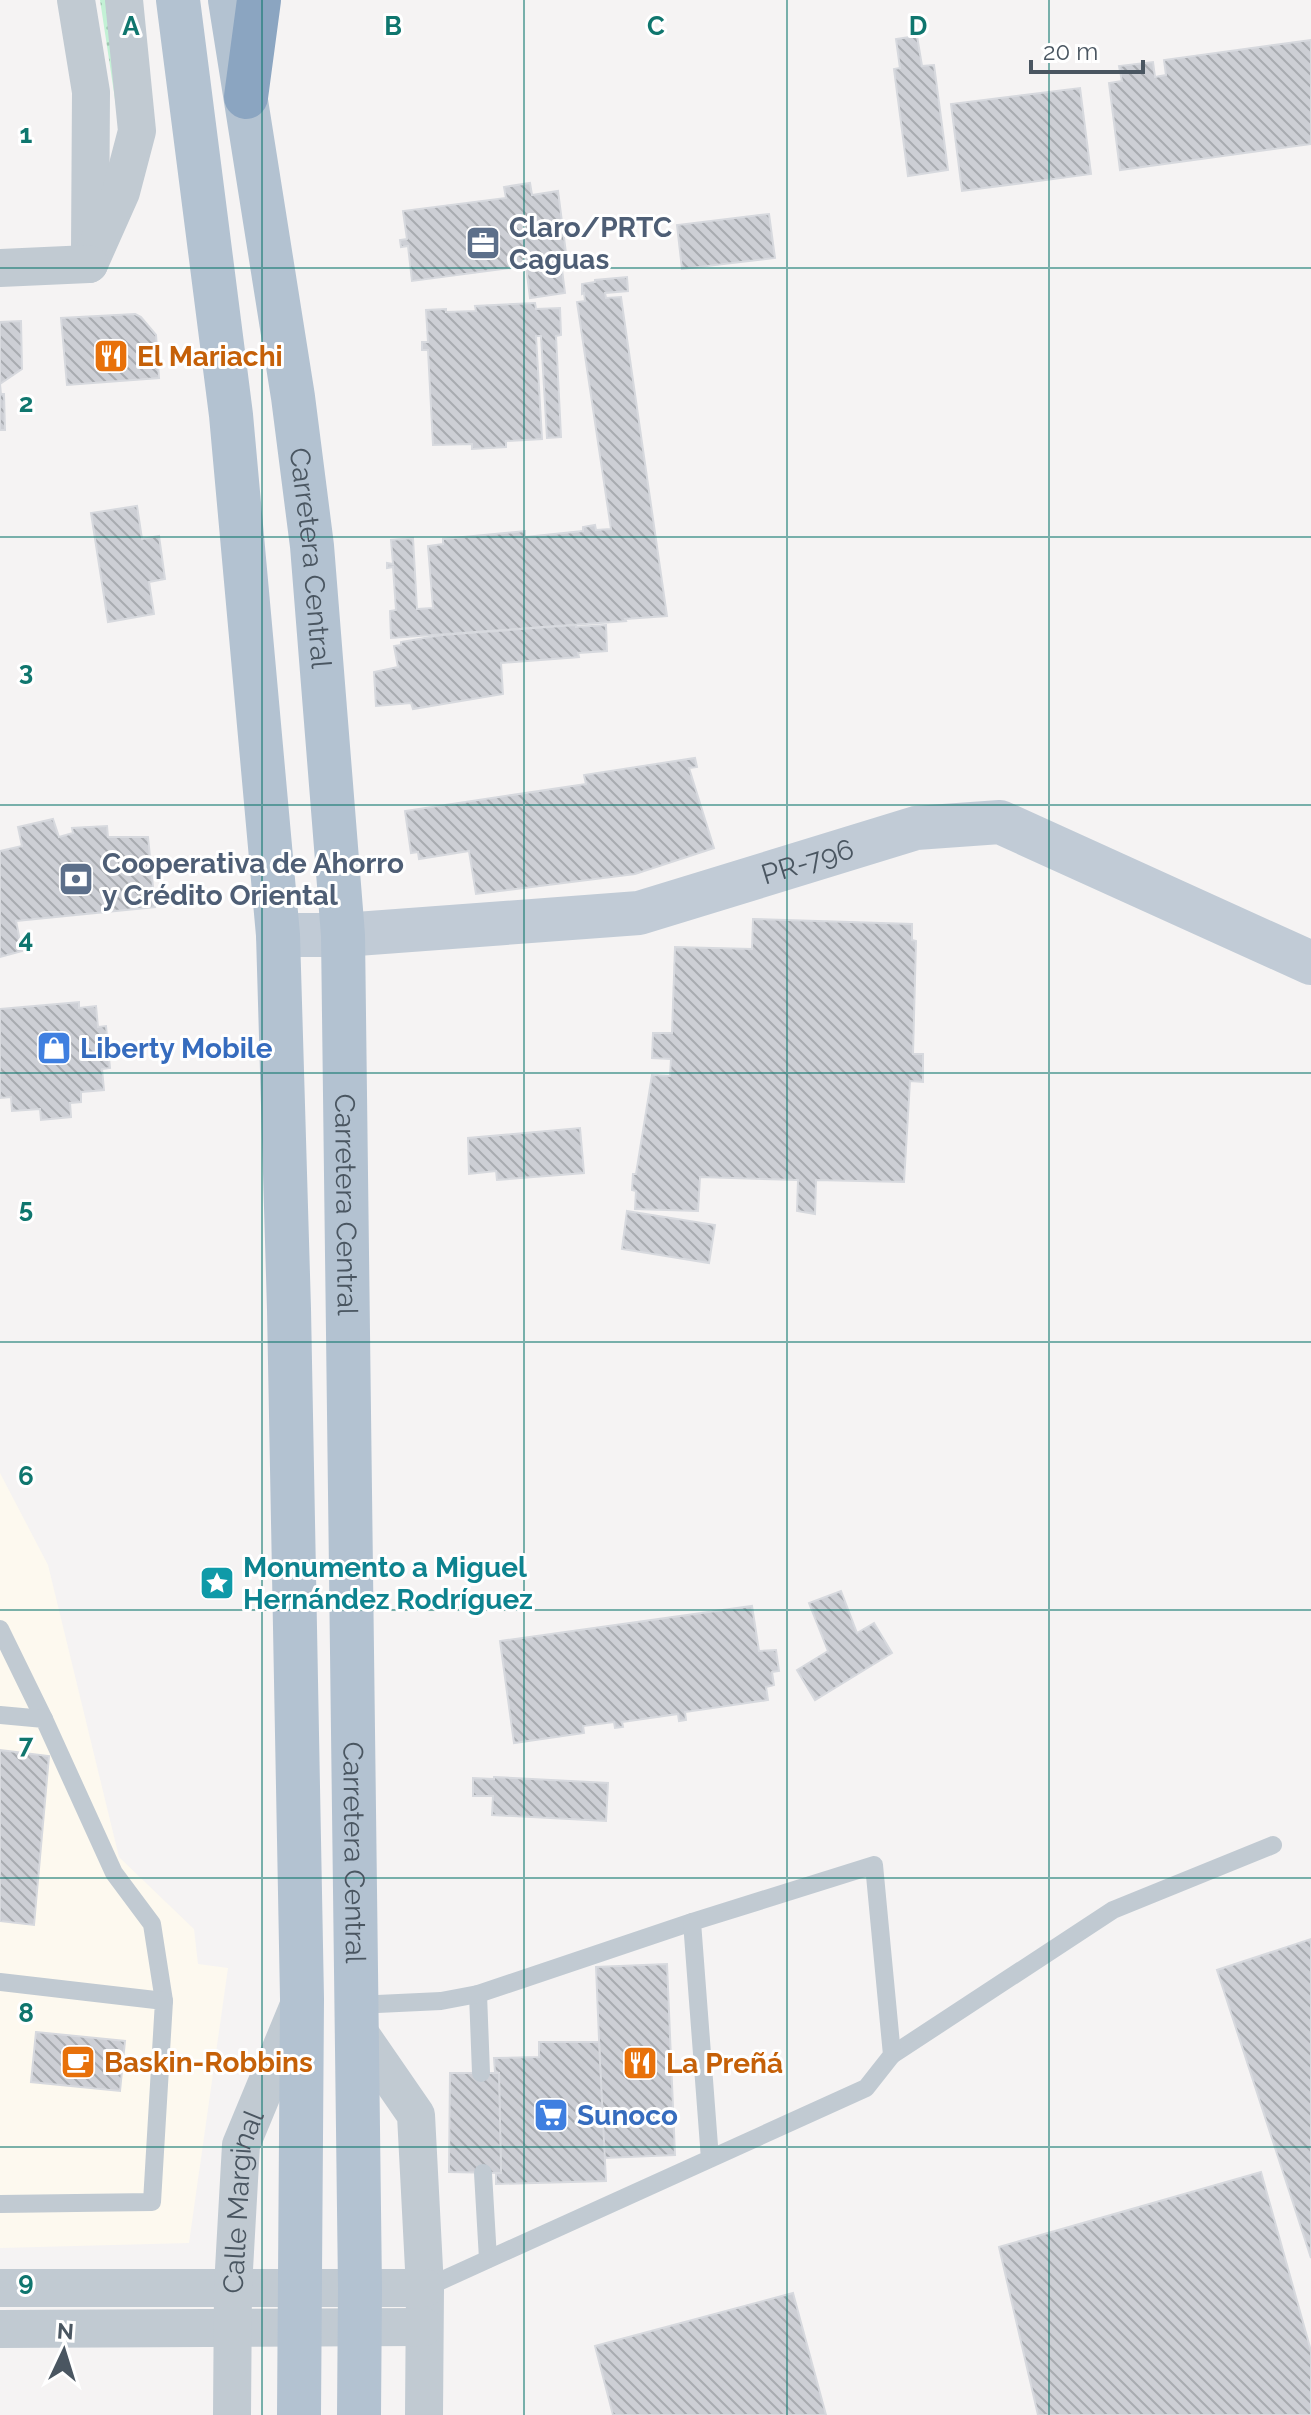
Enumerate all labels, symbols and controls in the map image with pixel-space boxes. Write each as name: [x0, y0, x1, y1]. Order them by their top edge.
text: A: [122, 11, 140, 41]
text: B: [384, 11, 402, 41]
text: C: [647, 11, 665, 41]
text: D: [909, 11, 927, 41]
scale bar: [1031, 24, 1143, 74]
text: 20 m: [1043, 37, 1098, 66]
text: 1: [20, 119, 33, 149]
place label: Claro/PRTC Caguas: [509, 211, 672, 276]
office icon: Claro/PRTC Caguas: [464, 224, 502, 262]
restaurant icon: El Mariachi: [92, 337, 130, 375]
place label: El Mariachi: [137, 340, 283, 373]
text: 2: [19, 388, 33, 418]
street label: Carretera Central: [283, 446, 338, 670]
text: 3: [19, 656, 33, 686]
street label: PR-796: [757, 832, 858, 891]
place label: Cooperativa de Ahorro y Crédito Oriental: [102, 847, 404, 912]
bank icon: Cooperativa de Ahorro y Crédito Oriental: [57, 860, 95, 898]
text: 4: [19, 924, 33, 954]
shop icon: Liberty Mobile: [35, 1029, 73, 1067]
place label: Liberty Mobile: [80, 1032, 273, 1065]
street label: Carretera Central: [328, 1094, 364, 1316]
text: 5: [19, 1193, 33, 1223]
text: 6: [18, 1461, 34, 1491]
place label: Monumento a Miguel Hernández Rodríguez: [243, 1551, 533, 1616]
place icon: Monumento a Miguel Hernández Rodríguez: [198, 1564, 236, 1602]
text: 7: [19, 1729, 34, 1759]
street label: Carretera Central: [336, 1741, 372, 1964]
text: 8: [18, 1998, 34, 2028]
cafe icon: Baskin-Robbins: [59, 2043, 97, 2081]
restaurant icon: La Preñá: [621, 2044, 659, 2082]
place label: Baskin-Robbins: [104, 2046, 313, 2079]
place label: La Preñá: [666, 2047, 783, 2080]
supermarket icon: Sunoco: [532, 2096, 570, 2134]
place label: Sunoco: [577, 2099, 678, 2132]
street label: Calle Marginal: [217, 2105, 271, 2294]
text: 9: [18, 2266, 34, 2296]
north arrow: [24, 2311, 104, 2391]
text: N: [56, 2317, 75, 2345]

